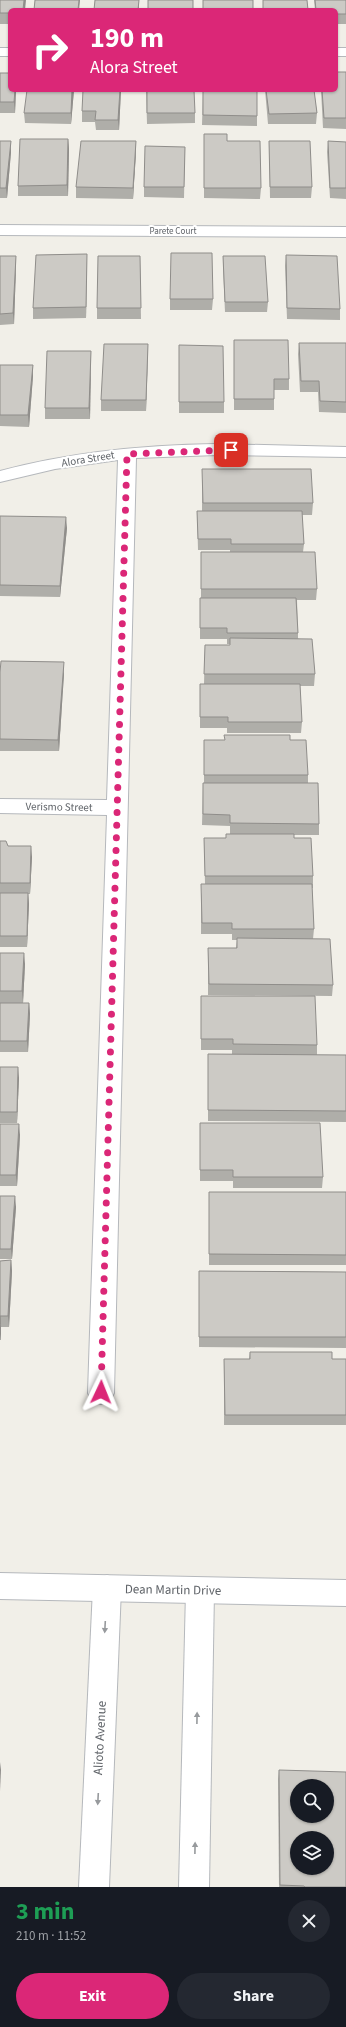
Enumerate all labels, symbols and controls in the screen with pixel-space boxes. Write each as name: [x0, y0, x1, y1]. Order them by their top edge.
text: 190 m: [90, 18, 164, 58]
icon: right: [24, 24, 76, 76]
text: Alora Street: [90, 55, 178, 80]
street label: Parete Court: [150, 225, 196, 238]
pin: [214, 433, 248, 467]
icon: arrive: [220, 439, 242, 461]
street label: Alora Street: [60, 447, 116, 471]
street label: Verismo Street: [25, 799, 93, 815]
position arrow: [80, 1371, 122, 1413]
street label: Dean Martin Drive: [125, 1580, 221, 1600]
one-way arrow: [102, 1621, 109, 1633]
street label: Alioto Avenue: [89, 1700, 111, 1776]
one-way arrow: [194, 1712, 201, 1724]
map controls: [290, 1779, 334, 1875]
button: search: [290, 1779, 334, 1823]
one-way arrow: [94, 1793, 101, 1805]
button: layers: [290, 1831, 334, 1875]
one-way arrow: [192, 1841, 198, 1854]
text: 3 min: [16, 1894, 74, 1929]
button: close: [288, 1900, 330, 1942]
text: 210 m · 11:52: [16, 1927, 86, 1945]
button: Exit: [16, 1973, 169, 2019]
button: Share: [177, 1973, 330, 2019]

